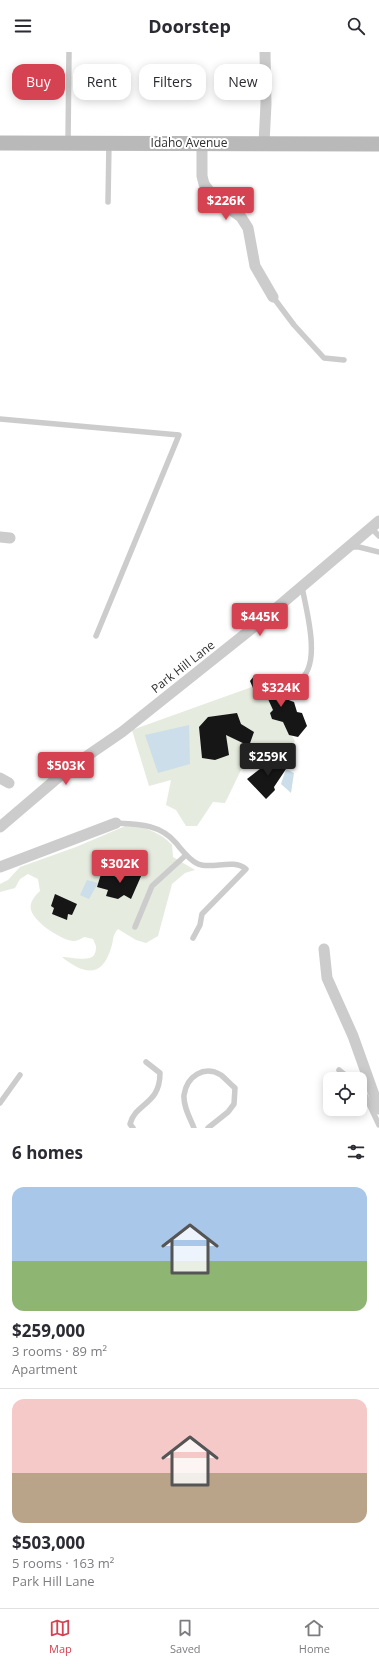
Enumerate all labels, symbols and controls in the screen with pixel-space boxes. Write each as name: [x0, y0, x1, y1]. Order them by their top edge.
text: Doorstep: [148, 14, 231, 38]
icon: menu: [12, 15, 34, 37]
icon: search: [345, 15, 367, 37]
chip: Buy: [12, 64, 65, 100]
chip: Rent: [73, 64, 131, 100]
chip: Filters: [139, 64, 206, 100]
chip: New: [214, 64, 272, 100]
street label: Idaho Avenue: [151, 134, 228, 151]
pin: $226K: [198, 187, 254, 221]
text: $226K: [207, 191, 245, 209]
pin: $445K: [232, 603, 288, 637]
text: $445K: [241, 607, 279, 625]
street label: Park Hill Lane: [147, 636, 218, 697]
pin: $324K: [253, 674, 309, 708]
text: $324K: [262, 678, 300, 696]
pin: $259K: [240, 743, 296, 777]
text: $259K: [249, 747, 287, 765]
pin: $503K: [38, 752, 94, 786]
text: $503K: [47, 756, 85, 774]
pin: $302K: [92, 850, 148, 884]
text: $302K: [101, 854, 139, 872]
map controls: [323, 1072, 367, 1116]
button: locate: [323, 1072, 367, 1116]
text: 6 homes: [12, 1141, 83, 1164]
icon: filters: [345, 1141, 367, 1163]
icon: home: [154, 1213, 226, 1285]
text: $259,000: [12, 1319, 85, 1342]
text: 3 rooms · 89 m²: [12, 1342, 107, 1360]
text: Apartment: [12, 1360, 77, 1378]
icon: home: [154, 1425, 226, 1497]
text: $503,000: [12, 1531, 85, 1554]
text: 5 rooms · 163 m²: [12, 1554, 114, 1572]
text: Park Hill Lane: [12, 1572, 95, 1590]
tab: Map: [49, 1617, 72, 1656]
tab: Saved: [170, 1617, 201, 1656]
tab: Home: [299, 1617, 330, 1656]

